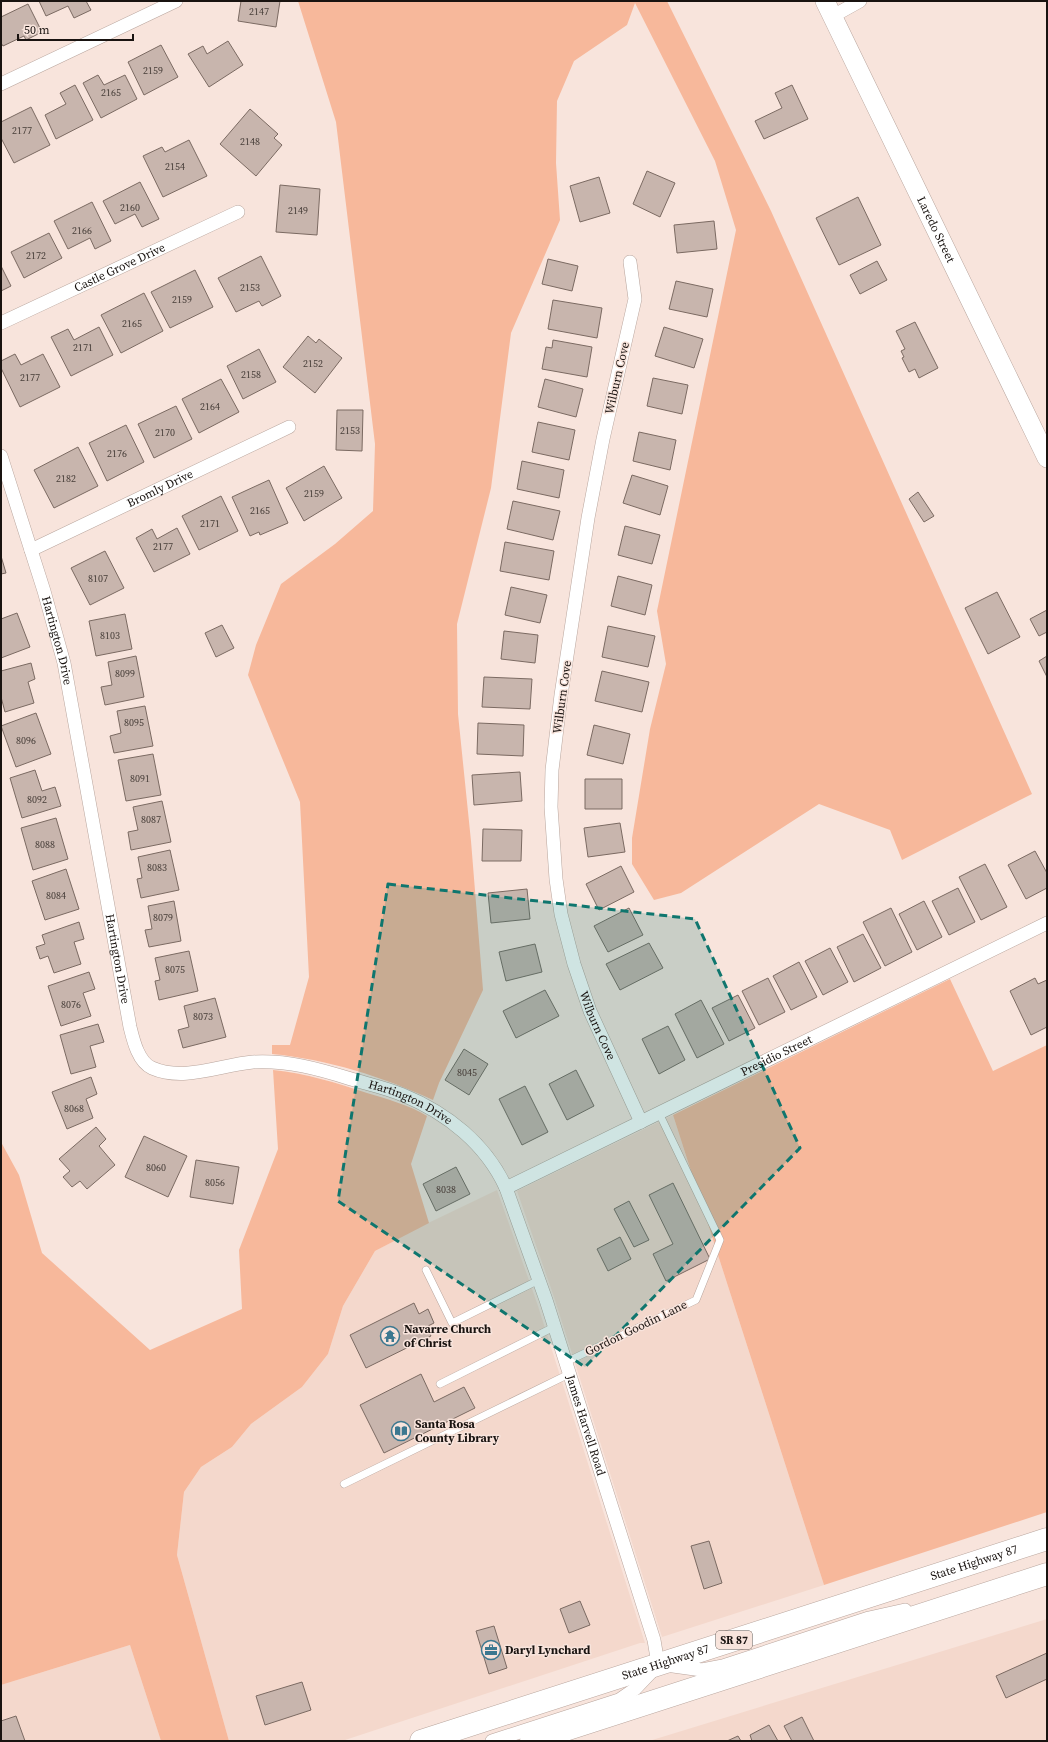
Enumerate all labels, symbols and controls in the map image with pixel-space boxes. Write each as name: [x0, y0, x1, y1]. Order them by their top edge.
house number: 2147: [249, 5, 269, 18]
scale bar: [18, 16, 133, 42]
text: 50 m: [24, 22, 50, 38]
house number: 2159: [143, 64, 163, 77]
house number: 2165: [101, 86, 121, 99]
house number: 2177: [12, 124, 32, 137]
house number: 2148: [240, 135, 260, 148]
house number: 2154: [165, 160, 185, 173]
street label: Laredo Street: [913, 194, 959, 265]
house number: 2160: [120, 201, 140, 214]
house number: 2149: [288, 204, 308, 217]
house number: 2166: [72, 224, 92, 237]
street label: Castle Grove Drive: [72, 239, 168, 296]
house number: 2172: [26, 249, 46, 262]
house number: 2153: [240, 281, 260, 294]
house number: 2159: [172, 293, 192, 306]
house number: 2165: [122, 317, 142, 330]
street label: Wilburn Cove: [601, 340, 633, 416]
house number: 2171: [73, 341, 93, 354]
house number: 2152: [303, 357, 323, 370]
house number: 2158: [241, 368, 261, 381]
house number: 2177: [20, 371, 40, 384]
house number: 2164: [200, 400, 220, 413]
house number: 2153: [340, 424, 360, 437]
house number: 2170: [155, 426, 175, 439]
house number: 2176: [107, 447, 127, 460]
street label: Bromly Drive: [124, 466, 196, 511]
house number: 2182: [56, 472, 76, 485]
house number: 2159: [304, 487, 324, 500]
house number: 2165: [250, 504, 270, 517]
house number: 2171: [200, 517, 220, 530]
house number: 2177: [153, 540, 173, 553]
house number: 8107: [88, 572, 108, 585]
street label: Hartington Drive: [38, 594, 76, 686]
house number: 8103: [100, 629, 120, 642]
street label: Wilburn Cove: [549, 659, 575, 735]
house number: 8099: [115, 667, 135, 680]
house number: 8095: [124, 716, 144, 729]
house number: 8096: [16, 734, 36, 747]
house number: 8091: [130, 772, 150, 785]
house number: 8092: [27, 793, 47, 806]
house number: 8087: [141, 813, 161, 826]
house number: 8088: [35, 838, 55, 851]
house number: 8083: [147, 861, 167, 874]
house number: 8084: [46, 889, 66, 902]
house number: 8079: [153, 911, 173, 924]
street label: Hartington Drive: [102, 913, 134, 1005]
house number: 8075: [165, 963, 185, 976]
street label: Wilburn Cove: [576, 989, 619, 1062]
house number: 8076: [61, 998, 81, 1011]
house number: 8073: [193, 1010, 213, 1023]
street label: Presidio Street: [738, 1031, 815, 1080]
house number: 8045: [457, 1066, 477, 1079]
street label: Hartington Drive: [367, 1076, 456, 1128]
house number: 8068: [64, 1102, 84, 1115]
house number: 8060: [146, 1161, 166, 1174]
house number: 8056: [205, 1176, 225, 1189]
house number: 8038: [436, 1183, 456, 1196]
street label: Gordon Goodin Lane: [582, 1296, 690, 1360]
place label: Navarre Church of Christ: [404, 1321, 492, 1351]
temple icon: Navarre Church of Christ: [379, 1325, 401, 1347]
street label: James Harvell Road: [562, 1372, 609, 1478]
place label: Santa Rosa County Library: [415, 1416, 500, 1446]
library icon: Santa Rosa County Library: [390, 1420, 412, 1442]
street label: State Highway 87: [928, 1541, 1020, 1584]
road number: SR 87: [716, 1631, 752, 1649]
office icon: Daryl Lynchard: [480, 1639, 502, 1661]
street label: State Highway 87: [620, 1641, 711, 1684]
place label: Daryl Lynchard: [505, 1642, 590, 1658]

